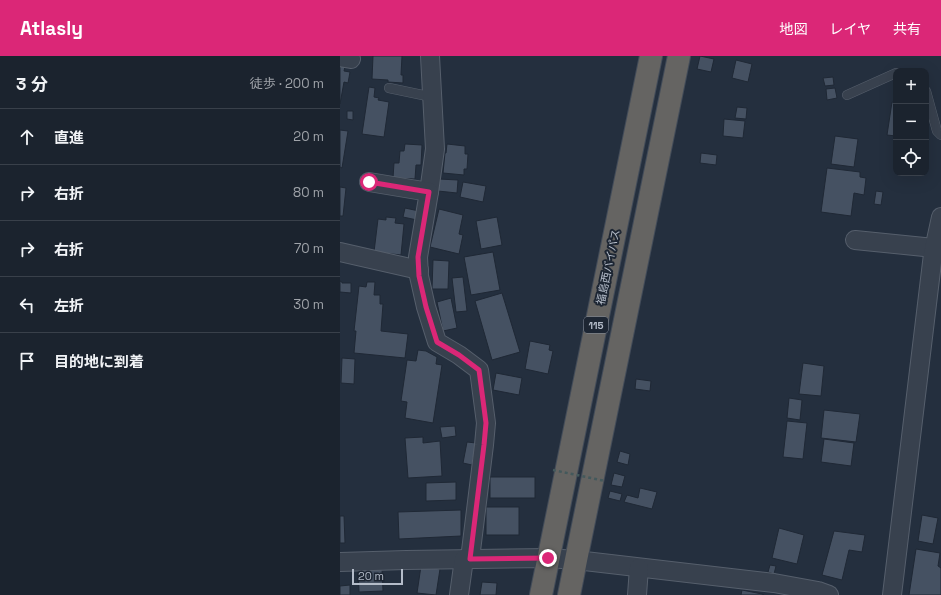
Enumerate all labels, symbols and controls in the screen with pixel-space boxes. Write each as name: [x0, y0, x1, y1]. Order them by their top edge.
text: Atlasly: [20, 16, 83, 41]
text: 地図: [779, 20, 807, 38]
text: レイヤ: [829, 20, 871, 38]
text: 共有: [893, 20, 921, 38]
map controls: [893, 68, 929, 176]
button: +: [893, 68, 929, 104]
text: 3 分: [16, 73, 48, 95]
text: 徒歩 · 200 m: [250, 75, 324, 92]
button: −: [893, 104, 929, 140]
icon: ahead: [16, 126, 38, 148]
text: 直進: [54, 128, 84, 147]
text: 20 m: [293, 128, 324, 145]
button: locate: [893, 140, 929, 176]
route start: [360, 173, 378, 191]
icon: right: [16, 182, 38, 204]
text: 右折: [54, 184, 84, 203]
text: 80 m: [293, 184, 324, 201]
street label: 福島西バイパス: [593, 228, 623, 306]
icon: right: [16, 238, 38, 260]
text: 右折: [54, 240, 84, 259]
text: 70 m: [294, 240, 324, 257]
icon: left: [16, 294, 38, 316]
text: 左折: [54, 296, 84, 315]
text: 30 m: [293, 296, 324, 313]
road number: 115: [584, 317, 608, 333]
icon: arrive: [16, 350, 38, 372]
text: 目的地に到着: [54, 352, 144, 371]
route end: [539, 549, 557, 567]
scale bar: [352, 567, 403, 586]
text: 20 m: [358, 569, 384, 583]

